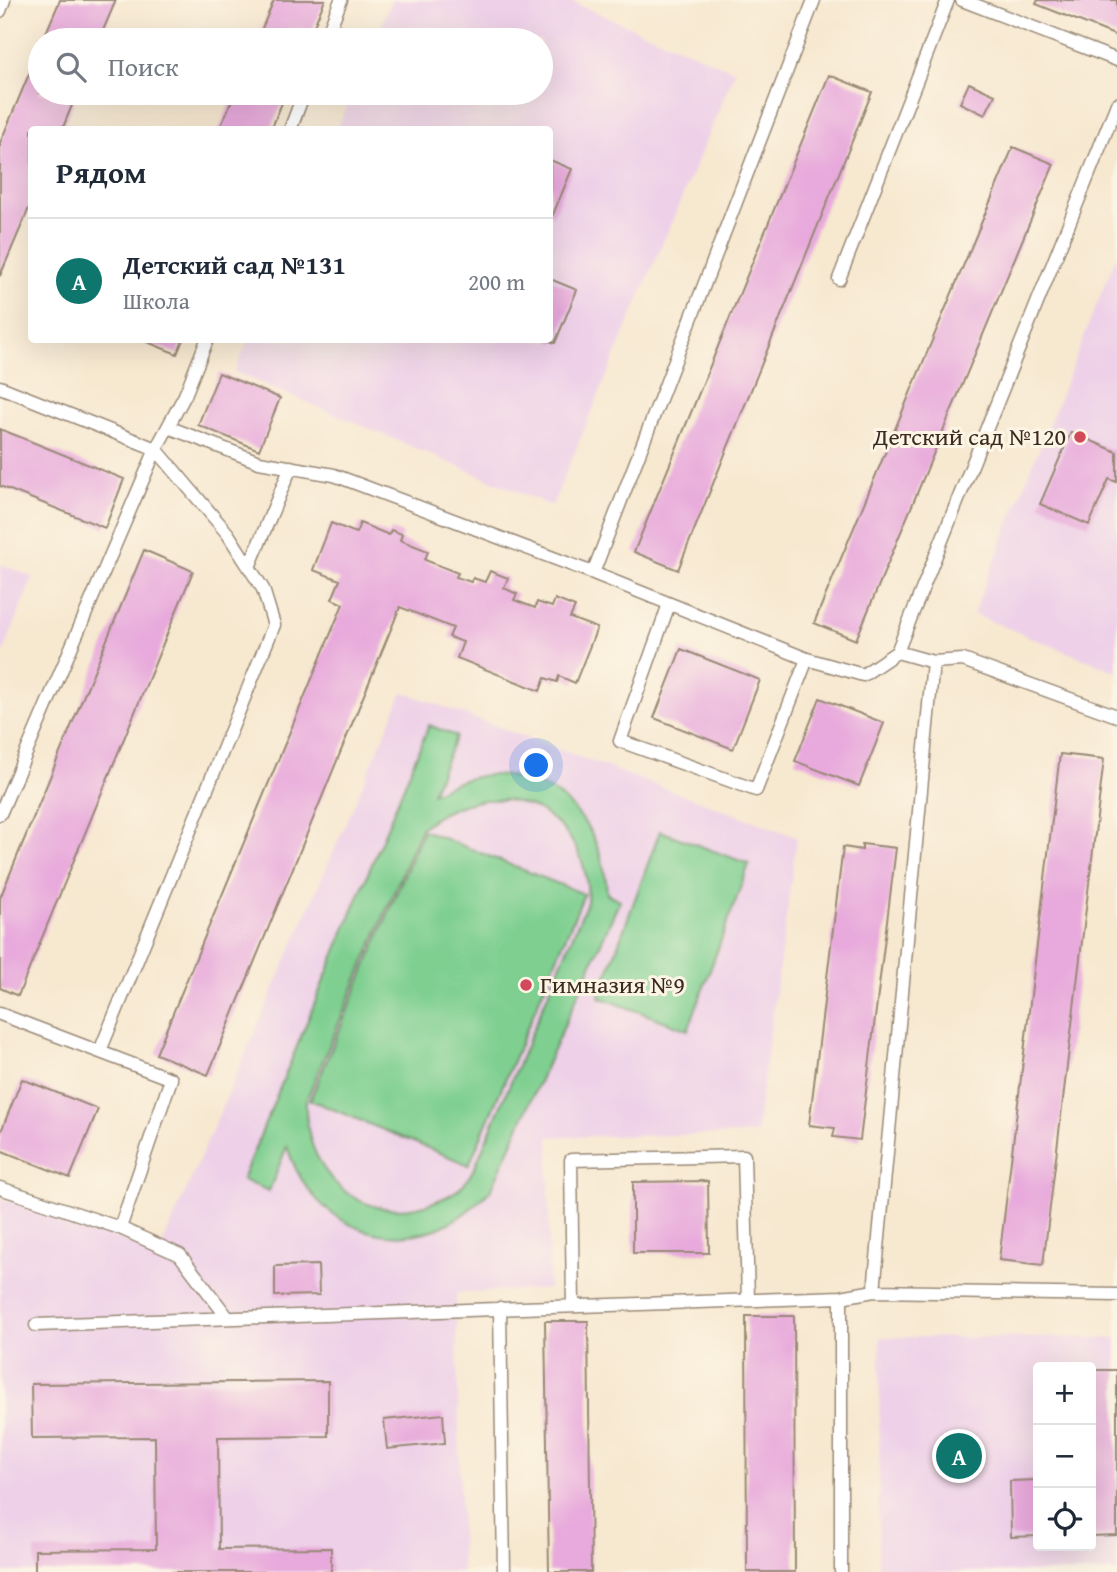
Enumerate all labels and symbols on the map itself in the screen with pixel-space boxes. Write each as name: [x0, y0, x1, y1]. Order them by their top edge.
place label: Детский сад №120: [872, 419, 1066, 454]
marker: Детский сад №120: [1072, 429, 1088, 445]
your location: [519, 748, 553, 782]
place label: Гимназия №9: [540, 967, 685, 1002]
marker: Гимназия №9: [518, 977, 534, 993]
pin: A: [936, 1430, 982, 1482]

